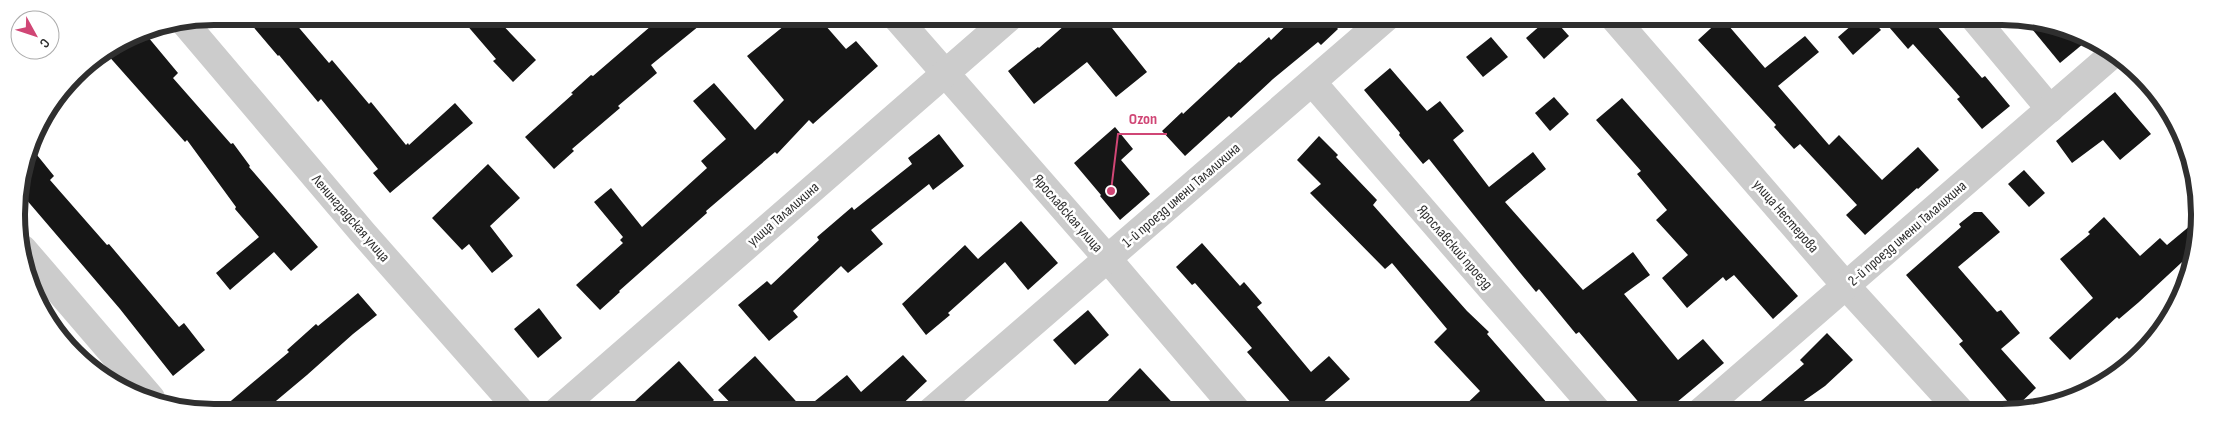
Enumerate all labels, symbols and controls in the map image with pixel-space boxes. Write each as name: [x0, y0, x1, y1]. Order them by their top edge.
north arrow: [10, 10, 60, 60]
text: С: [36, 35, 53, 51]
callout: Ozon: [1118, 103, 1167, 134]
text: Ozon: [1129, 110, 1157, 129]
street label: 1-й проезд имени Талалихина: [1118, 139, 1244, 252]
street label: Ленинградская улица: [307, 170, 394, 266]
street label: Ярославская улица: [1028, 170, 1107, 257]
street label: улица Нестерова: [1748, 176, 1823, 257]
street label: 2-й проезд имени Талалихина: [1844, 176, 1971, 290]
street label: улица Талалихина: [743, 178, 823, 251]
street label: Ярославский проезд: [1413, 201, 1497, 294]

